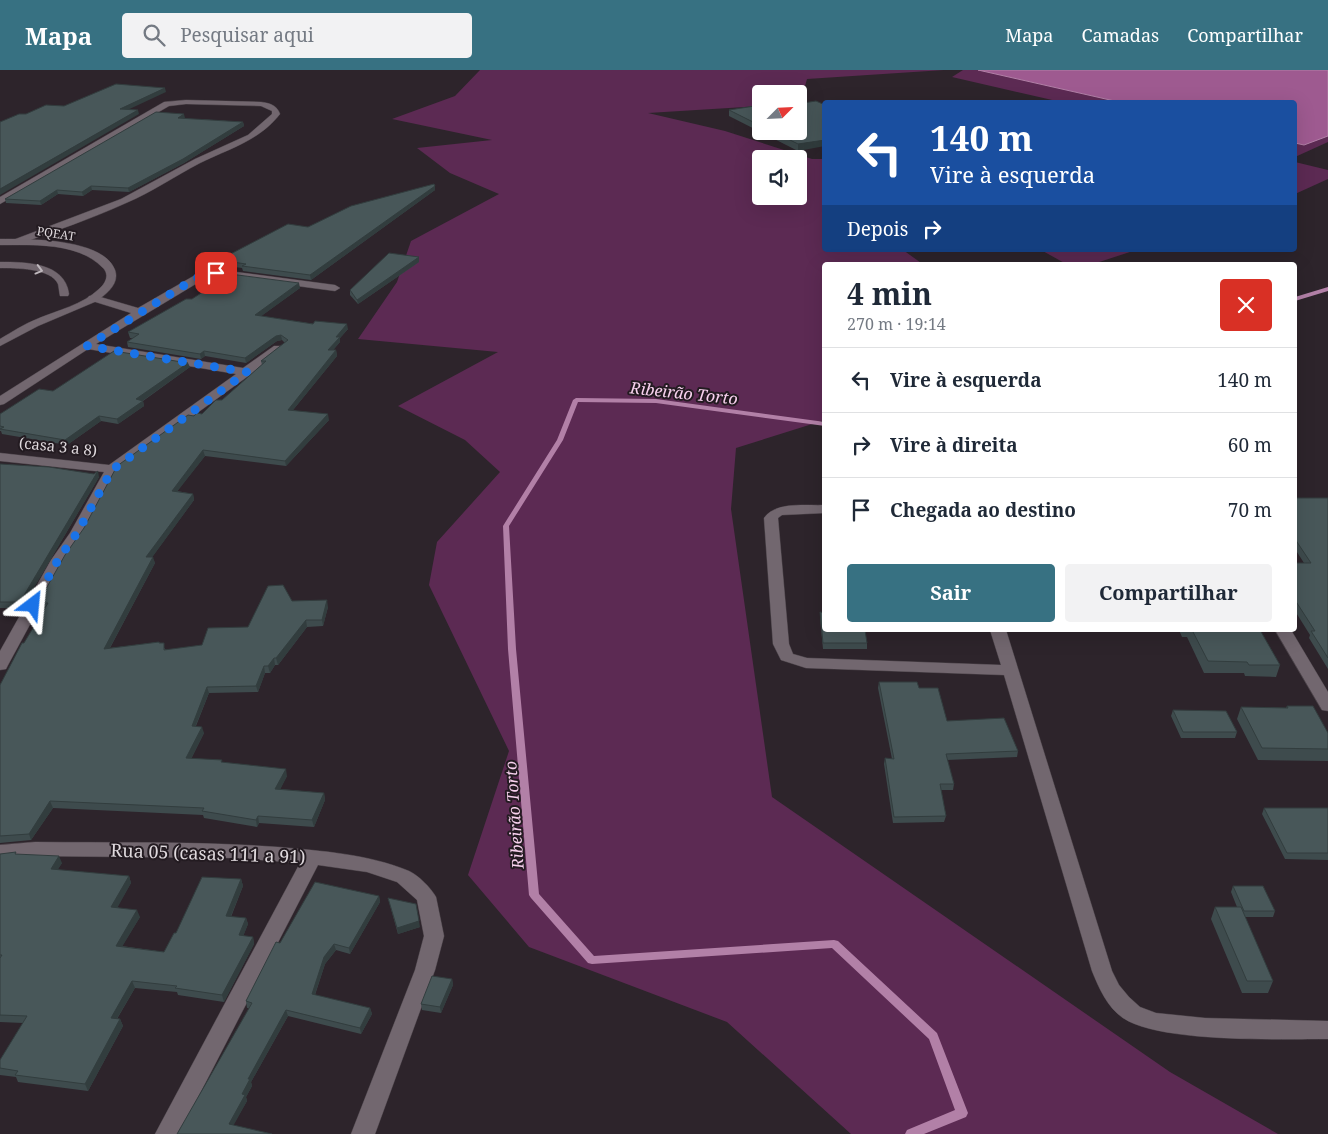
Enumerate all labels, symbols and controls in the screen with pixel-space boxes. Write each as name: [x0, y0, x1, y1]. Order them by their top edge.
search box: [122, 13, 472, 58]
text: Mapa: [25, 19, 92, 52]
icon: search: [140, 21, 168, 49]
text: Pesquisar aqui: [180, 22, 314, 48]
text: Mapa: [1005, 23, 1054, 47]
text: Camadas: [1082, 23, 1159, 47]
text: Compartilhar: [1187, 23, 1303, 47]
north arrow: [752, 85, 808, 140]
map controls: [752, 85, 807, 205]
text: 140 m: [930, 114, 1033, 161]
icon: left: [847, 120, 912, 185]
button: sound: [752, 150, 807, 205]
text: Vire à esquerda: [930, 159, 1095, 189]
icon: right: [918, 215, 946, 243]
text: Depois: [847, 216, 908, 242]
street label: PQEAT: [36, 222, 77, 245]
pin: [195, 252, 237, 294]
icon: arrive: [202, 259, 230, 287]
one-way arrow: [35, 264, 43, 274]
text: 4 min: [847, 273, 932, 314]
button: close: [1220, 279, 1272, 331]
text: 270 m · 19:14: [847, 313, 946, 335]
icon: left: [847, 366, 875, 394]
text: Vire à esquerda: [890, 367, 1042, 393]
text: 140 m: [1217, 367, 1272, 393]
water label: Ribeirão Torto: [628, 376, 739, 410]
icon: right: [847, 431, 875, 459]
street label: (casa 3 a 8): [18, 432, 98, 460]
text: Vire à direita: [890, 432, 1018, 458]
text: 60 m: [1228, 432, 1272, 458]
icon: arrive: [847, 496, 875, 524]
text: Chegada ao destino: [890, 497, 1076, 523]
text: 70 m: [1228, 497, 1272, 523]
button: Sair: [847, 564, 1055, 622]
button: Compartilhar: [1065, 564, 1272, 622]
position arrow: [6, 578, 58, 630]
water label: Ribeirão Torto: [499, 760, 529, 871]
street label: Rua 05 (casas 111 a 91): [110, 838, 306, 868]

